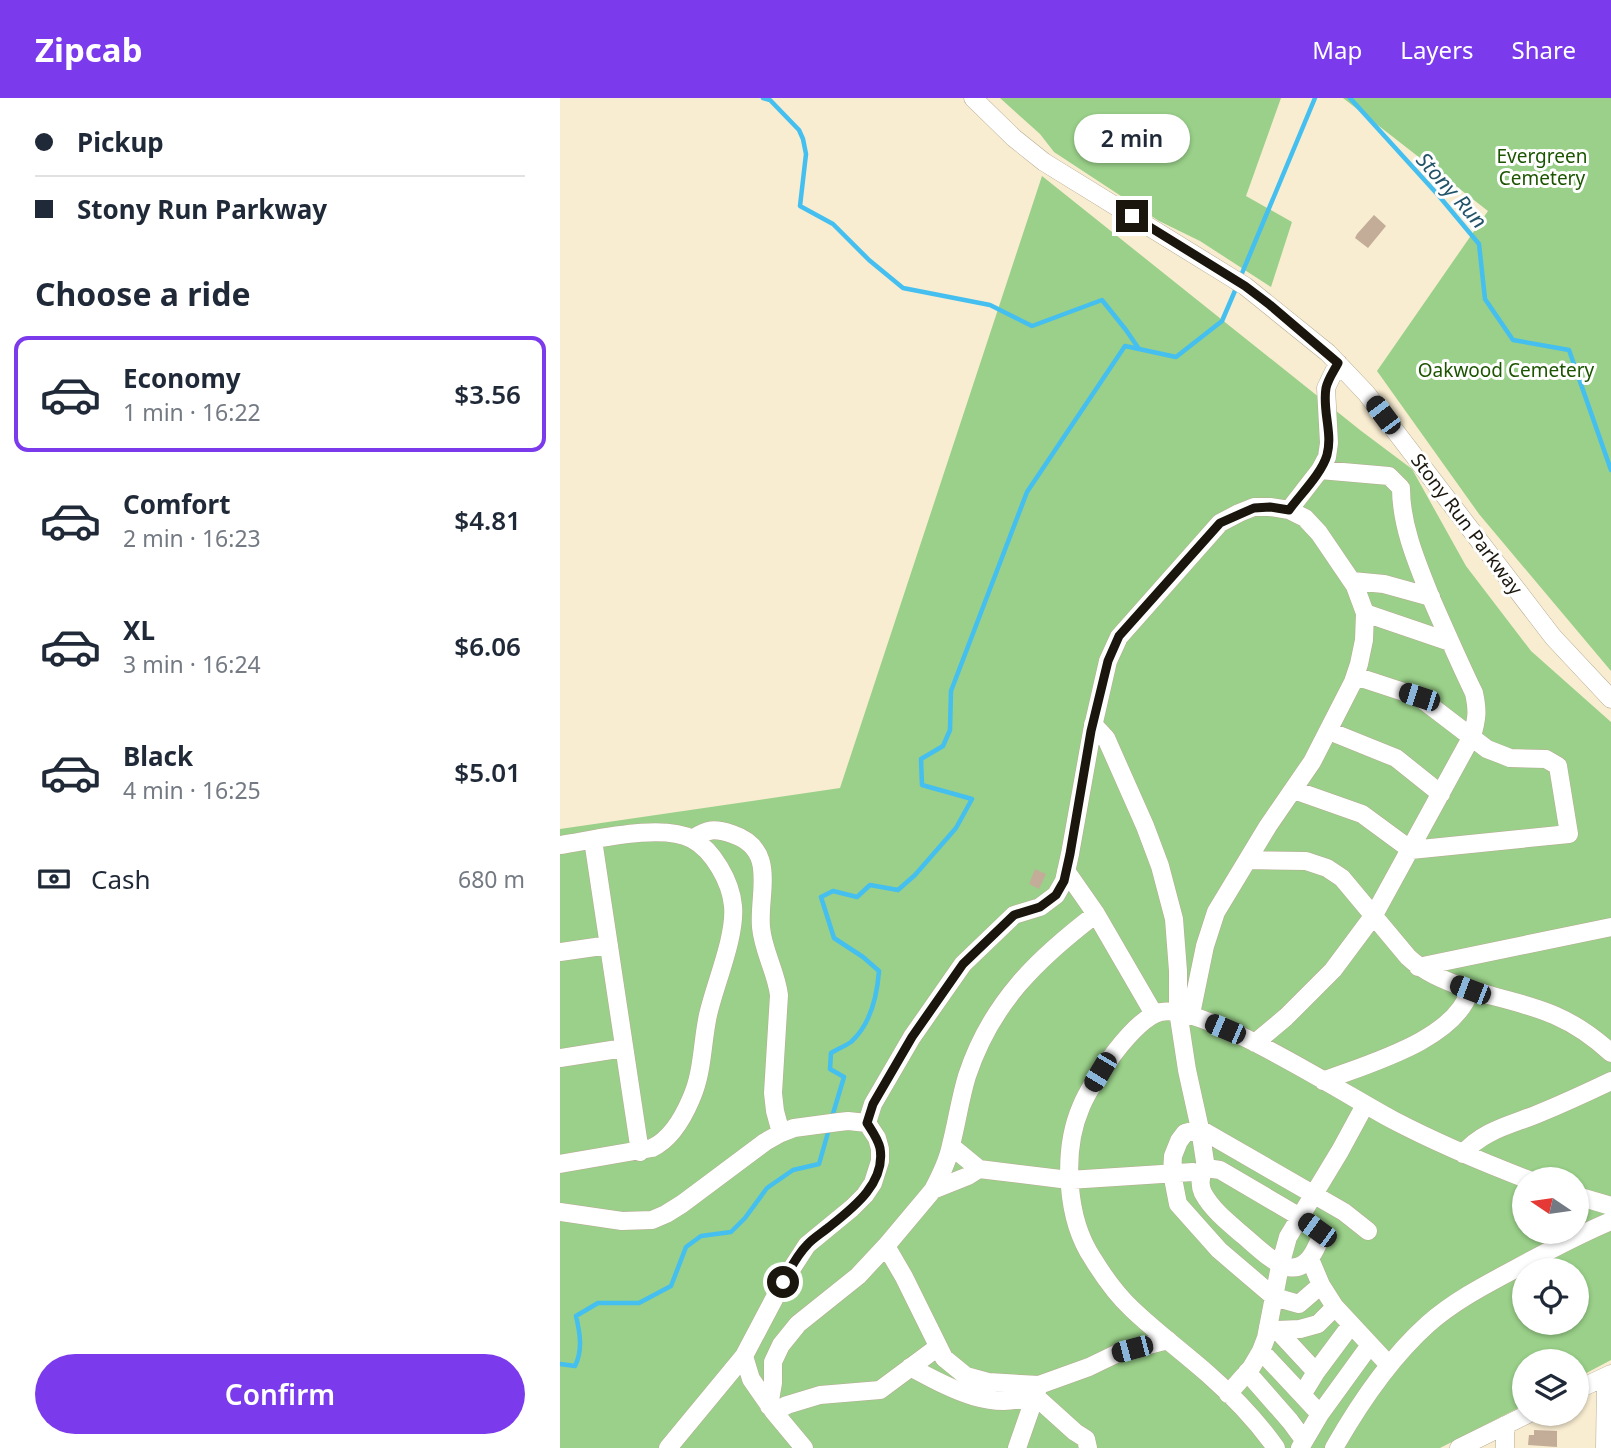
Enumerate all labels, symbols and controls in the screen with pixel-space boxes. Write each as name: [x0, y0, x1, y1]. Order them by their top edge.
text: Zipcab: [35, 27, 142, 72]
text: Map: [1312, 33, 1362, 66]
text: Layers: [1400, 33, 1474, 66]
text: Share: [1512, 33, 1576, 66]
callout: 2 min: [1074, 115, 1190, 164]
text: 2 min: [1101, 122, 1163, 154]
text: Pickup: [77, 124, 164, 160]
park label: Evergreen Cemetery: [1497, 143, 1587, 191]
water label: Stony Run: [1410, 146, 1494, 234]
text: Stony Run Parkway: [77, 191, 327, 227]
route end: [1116, 200, 1148, 232]
text: Choose a ride: [35, 272, 251, 315]
park label: Oakwood Cemetery: [1418, 357, 1595, 383]
text: Economy: [123, 360, 241, 396]
icon: car: [39, 363, 102, 426]
text: $3.56: [454, 376, 521, 412]
car: [1362, 392, 1405, 438]
text: 1 min · 16:22: [123, 396, 261, 428]
street label: Stony Run Parkway: [1405, 448, 1529, 600]
text: Comfort: [123, 486, 231, 522]
icon: car: [39, 489, 102, 552]
text: $4.81: [454, 502, 521, 538]
text: 2 min · 16:23: [123, 522, 261, 554]
text: XL: [123, 612, 155, 648]
icon: car: [39, 615, 102, 678]
text: $6.06: [454, 628, 521, 664]
text: 3 min · 16:24: [123, 648, 261, 680]
car: [1396, 681, 1443, 713]
text: Black: [123, 738, 193, 774]
icon: car: [39, 741, 102, 804]
text: $5.01: [454, 754, 521, 790]
text: 4 min · 16:25: [123, 774, 261, 806]
icon: cash: [35, 860, 73, 898]
text: Cash: [91, 861, 151, 897]
text: 680 m: [458, 863, 525, 895]
car: [1447, 973, 1494, 1007]
car: [1202, 1011, 1249, 1047]
car: [1081, 1049, 1120, 1095]
north arrow: [1512, 1167, 1589, 1244]
map controls: [1512, 1167, 1589, 1426]
car: [1294, 1209, 1341, 1251]
button: locate: [1512, 1258, 1589, 1335]
route start: [767, 1266, 799, 1298]
car: [1109, 1333, 1156, 1365]
button: layers: [1512, 1349, 1589, 1426]
button: Confirm: [35, 1354, 525, 1434]

